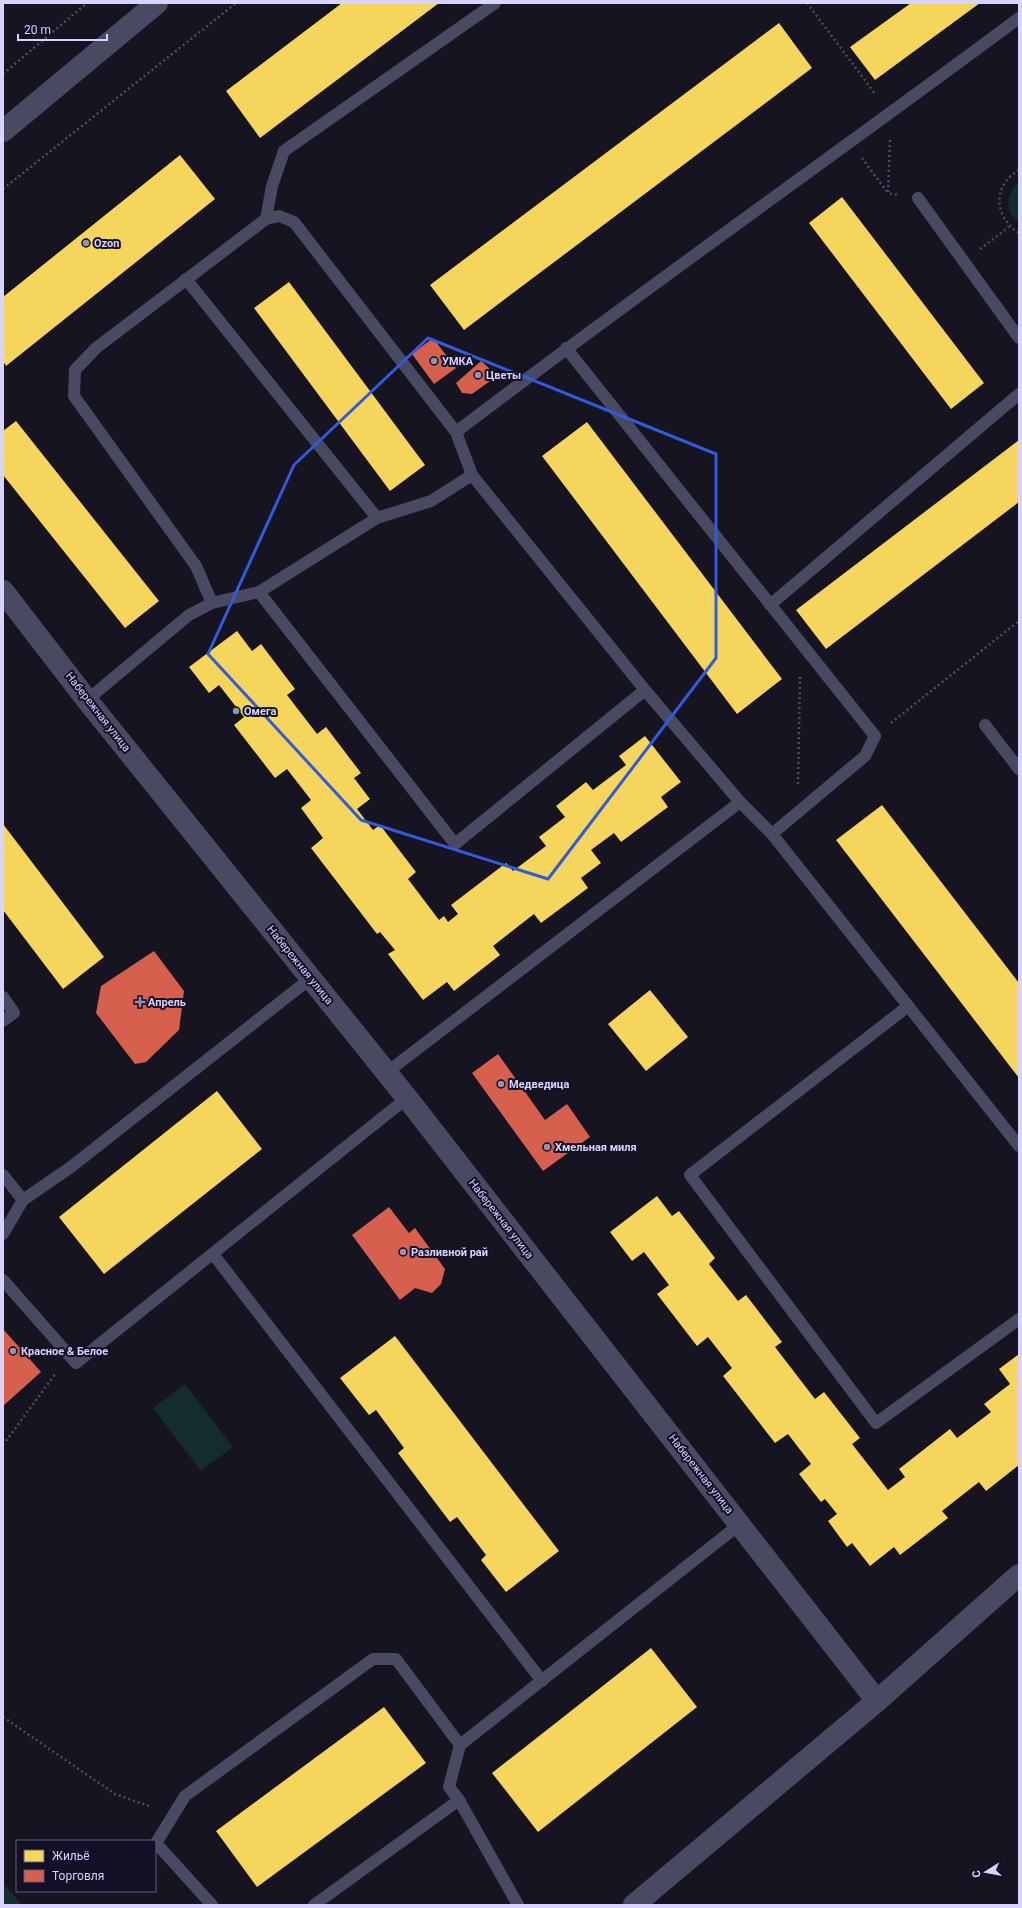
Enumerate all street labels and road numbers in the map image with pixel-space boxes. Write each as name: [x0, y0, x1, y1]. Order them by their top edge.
street label: Набережная улица: [63, 670, 133, 754]
street label: Набережная улица: [264, 923, 336, 1007]
street label: Набережная улица: [466, 1177, 536, 1261]
street label: Набережная улица: [666, 1432, 736, 1516]

